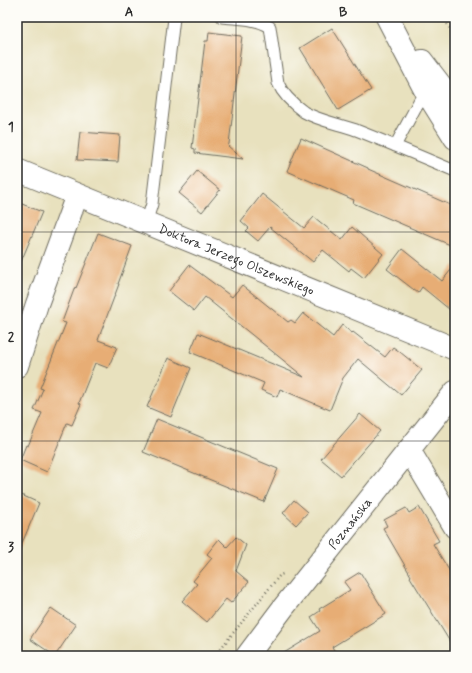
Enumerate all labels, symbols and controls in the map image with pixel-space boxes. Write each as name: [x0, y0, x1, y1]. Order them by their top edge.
text: A: [125, 4, 133, 21]
text: B: [339, 4, 348, 21]
text: 1: [8, 119, 14, 136]
street label: Doktora Jerzego Olszewskiego: [156, 220, 317, 299]
text: 2: [8, 329, 15, 346]
street label: Poznańska: [325, 494, 376, 553]
text: 3: [8, 539, 14, 556]

